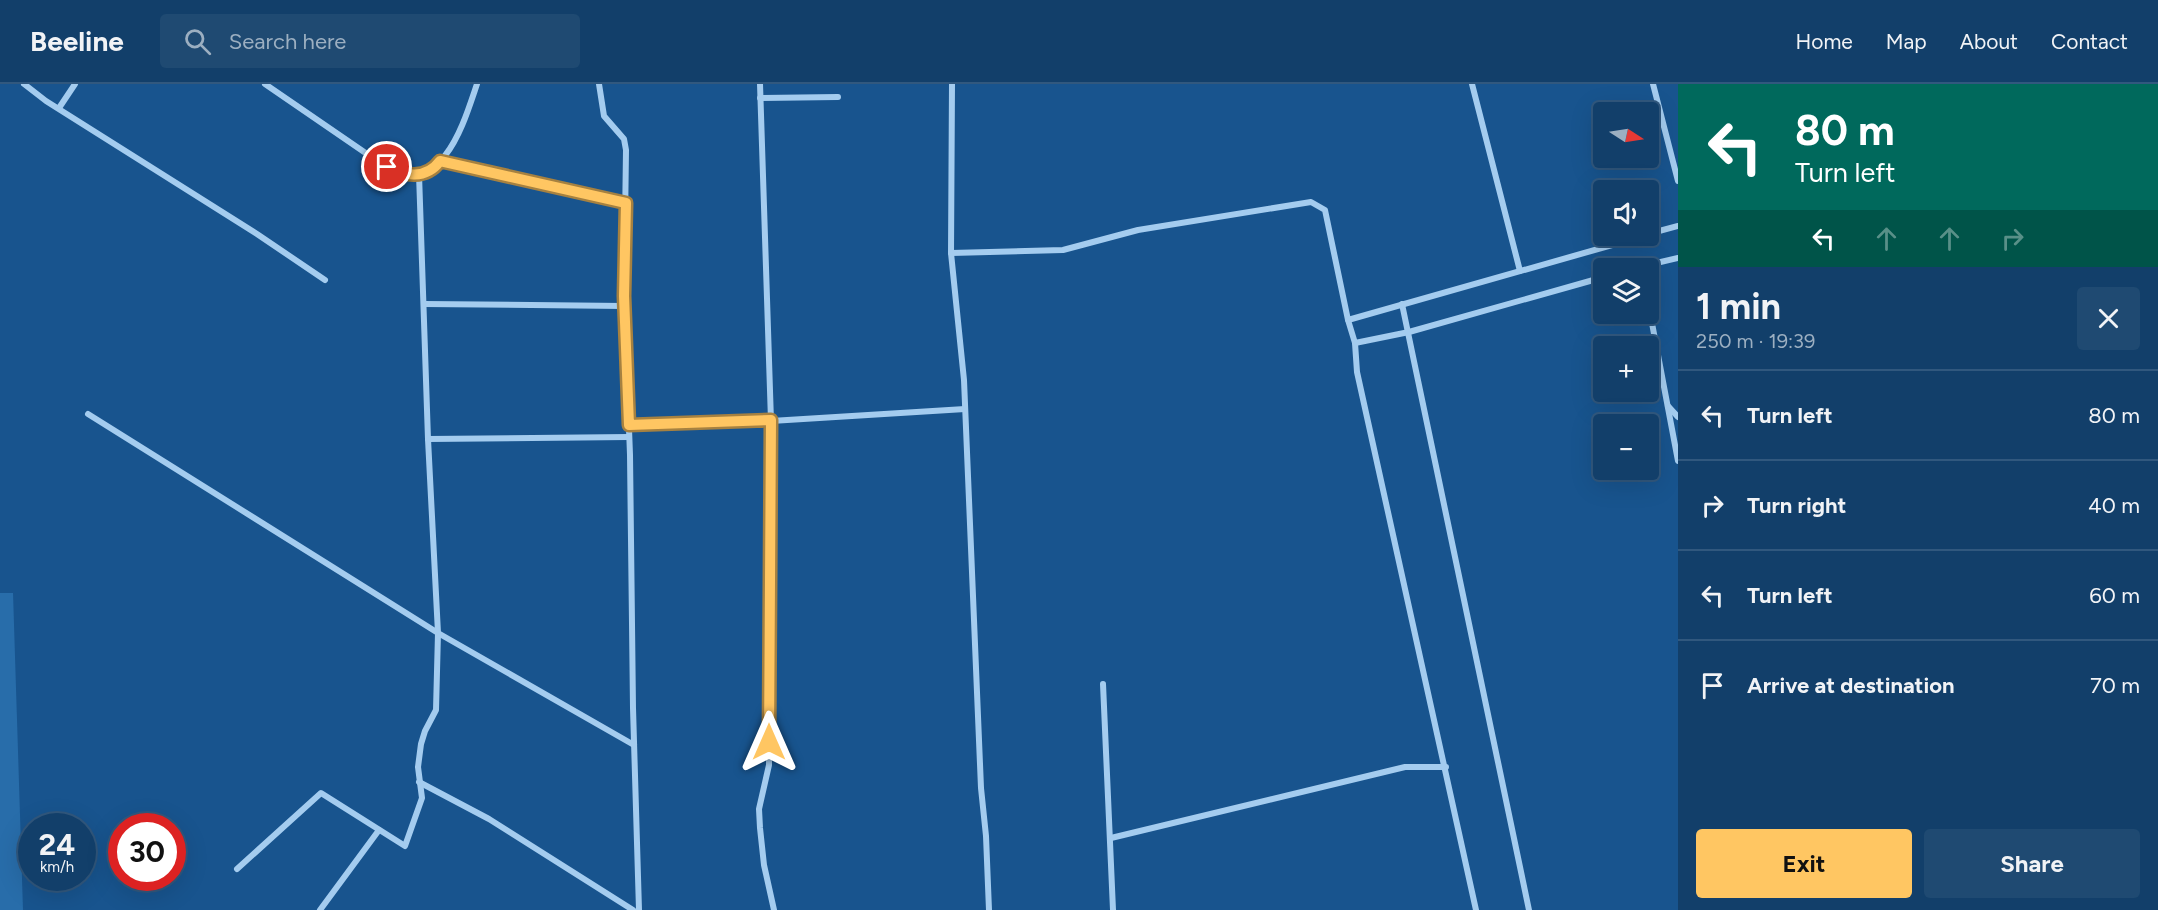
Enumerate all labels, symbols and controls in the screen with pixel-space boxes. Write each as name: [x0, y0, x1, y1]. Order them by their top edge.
search box: [160, 14, 580, 68]
text: Beeline: [30, 24, 124, 58]
icon: search: [181, 25, 214, 58]
text: Search here: [229, 28, 346, 55]
text: Home: [1796, 29, 1853, 54]
text: Map: [1886, 29, 1927, 54]
text: About: [1960, 29, 2018, 54]
text: Contact: [2051, 29, 2128, 54]
north arrow: [1593, 102, 1659, 168]
map controls: [1593, 102, 1659, 480]
text: 80 m: [1795, 105, 1895, 156]
icon: left: [1696, 108, 1774, 186]
pin: [361, 141, 412, 192]
icon: arrive: [370, 150, 403, 183]
text: Turn left: [1795, 156, 1895, 189]
button: sound: [1593, 180, 1659, 246]
icon: left: [1807, 222, 1840, 255]
icon: ahead: [1870, 222, 1903, 255]
icon: ahead: [1933, 222, 1966, 255]
icon: right: [1996, 222, 2029, 255]
button: layers: [1593, 258, 1659, 324]
text: 1 min: [1696, 285, 1781, 328]
button: close: [2077, 287, 2140, 350]
text: 250 m · 19:39: [1696, 329, 1815, 353]
button: +: [1593, 336, 1659, 402]
icon: left: [1696, 399, 1729, 432]
text: Turn left: [1747, 402, 1833, 429]
text: 80 m: [2088, 402, 2140, 429]
button: −: [1593, 414, 1659, 480]
icon: right: [1696, 489, 1729, 522]
text: Turn right: [1747, 492, 1846, 519]
text: 40 m: [2088, 492, 2140, 519]
icon: left: [1696, 579, 1729, 612]
text: Turn left: [1747, 582, 1833, 609]
text: 60 m: [2089, 582, 2140, 609]
icon: arrive: [1696, 669, 1729, 702]
text: Arrive at destination: [1747, 672, 1955, 699]
text: 70 m: [2090, 672, 2140, 699]
position arrow: [737, 710, 801, 774]
speed limit sign: 30: [108, 813, 186, 891]
text: 24: [39, 826, 75, 863]
button: Exit: [1696, 829, 1912, 898]
button: Share: [1924, 829, 2140, 898]
text: km/h: [40, 858, 74, 876]

